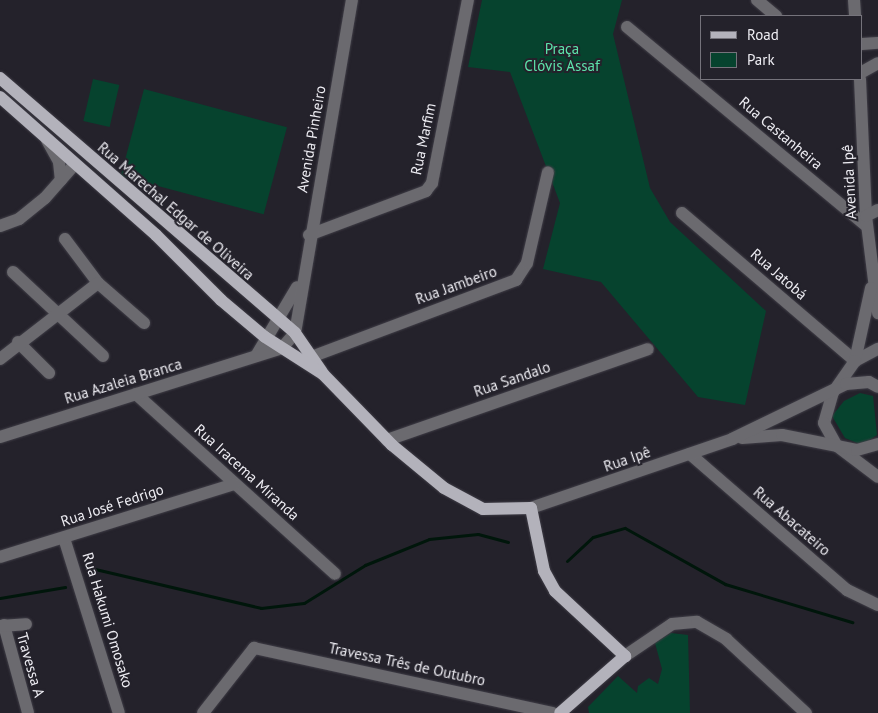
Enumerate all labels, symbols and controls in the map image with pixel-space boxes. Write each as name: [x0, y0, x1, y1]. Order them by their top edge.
legend: [700, 15, 863, 80]
text: Road: [747, 25, 779, 44]
park label: Praça Clóvis Assaf: [524, 39, 600, 74]
text: Park: [747, 50, 775, 69]
street label: Avenida Pinheiro: [293, 84, 329, 194]
street label: Rua Castanheira: [736, 93, 826, 173]
street label: Rua Marfim: [407, 101, 439, 177]
street label: Rua Marechal Edgar de Oliveira: [94, 138, 258, 284]
street label: Avenida Ipê: [838, 144, 860, 220]
street label: Rua Jatobá: [747, 245, 811, 303]
street label: Rua Jambeiro: [413, 262, 499, 308]
street label: Rua Azaleia Branca: [62, 355, 184, 407]
street label: Rua Sandalo: [471, 357, 553, 401]
street label: Rua Iracema Miranda: [191, 420, 303, 524]
street label: Rua Ipê: [601, 443, 653, 475]
street label: Rua José Fedrigo: [58, 480, 166, 530]
street label: Rua Abacateiro: [750, 483, 834, 559]
street label: Rua Hakumi Omosako: [79, 550, 137, 690]
street label: Travessa A: [13, 630, 49, 700]
street label: Travessa Três de Outubro: [327, 639, 487, 689]

